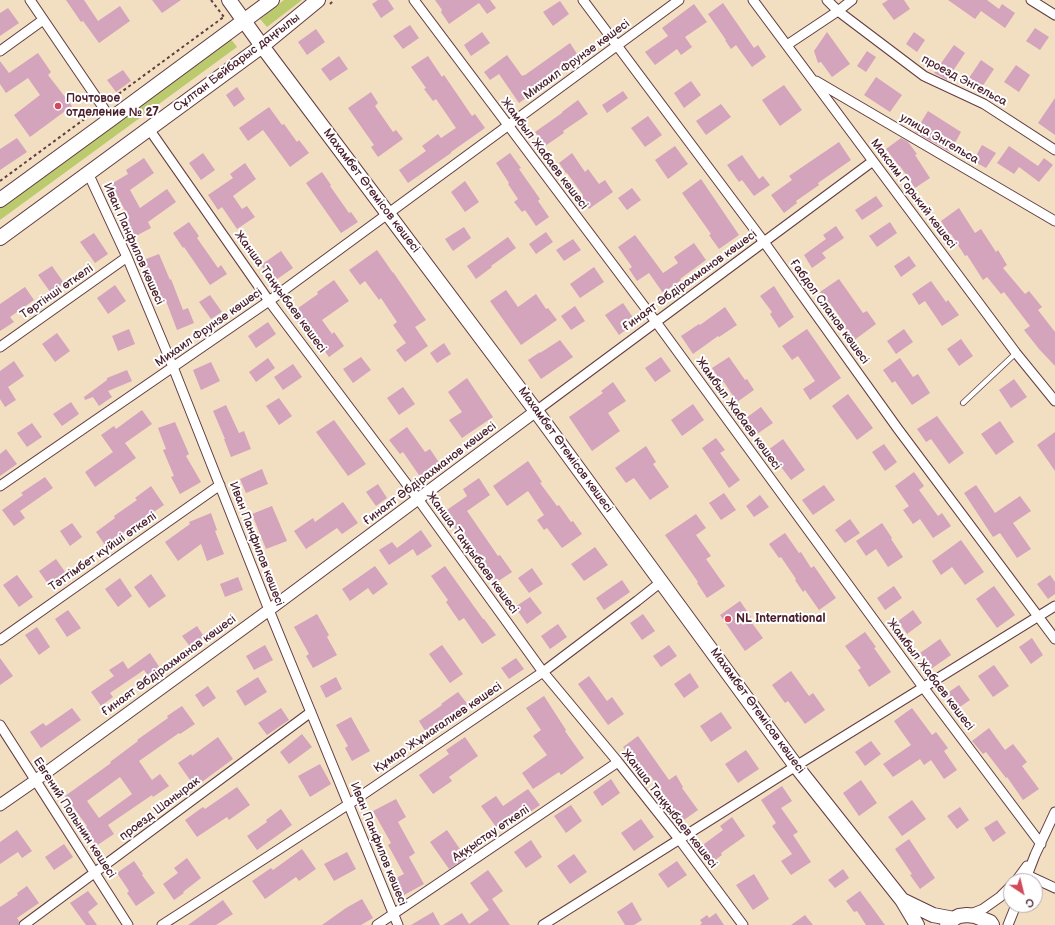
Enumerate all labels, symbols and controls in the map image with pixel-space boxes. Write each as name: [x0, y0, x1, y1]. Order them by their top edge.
street label: Сұлтан Бейбарыс даңғылы: [171, 11, 303, 115]
street label: Михаил Фрунзе көшесі: [521, 17, 633, 103]
street label: проезд Энгельса: [919, 52, 1009, 110]
place label: Почтовое отделение № 27: [66, 92, 159, 120]
street label: Жамбыл Жабаев көшесі: [497, 95, 591, 213]
marker: Почтовое отделение № 27: [53, 101, 63, 111]
street label: улица Энгельса: [897, 111, 981, 167]
street label: Махамбет Өтемісов көшесі: [320, 126, 422, 256]
street label: Максим Горький көшесі: [867, 136, 959, 252]
street label: Иван Панфилов көшесі: [100, 181, 166, 307]
street label: Ғинаят Әбдірахманов көшесі: [620, 227, 760, 335]
street label: Жанша Таңқыбаев көшесі: [231, 228, 329, 356]
street label: Ғабдол Сланов көшесі: [786, 257, 872, 367]
street label: Төртінші өткелі: [18, 262, 96, 322]
street label: Михаил Фрунзе көшесі: [153, 286, 265, 370]
street label: Жамбыл Жабаев көшесі: [692, 355, 784, 473]
street label: Махамбет Өтемісов көшесі: [515, 384, 615, 516]
street label: Ғинаят Әбдірахманов көшесі: [361, 419, 499, 529]
street label: Иван Панфилов көшесі: [226, 480, 286, 608]
street label: Жанша Таңқыбаев көшесі: [423, 489, 521, 617]
street label: Тәттімбет күйші өткелі: [46, 509, 160, 595]
street label: Ғинаят Әбдірахманов көшесі: [99, 612, 239, 720]
place label: NL International: [736, 612, 825, 626]
marker: NL International: [723, 614, 733, 624]
street label: Жамбыл Жабаев көшесі: [883, 616, 977, 734]
street label: Махамбет Өтемісов көшесі: [707, 645, 807, 777]
street label: Құмар Жұмағалиев көшесі: [371, 680, 505, 776]
street label: Жанша Таңқыбаев көшесі: [618, 747, 720, 871]
street label: Евгений Полынин көшесі: [30, 755, 118, 881]
street label: проезд Шанырак: [117, 774, 203, 844]
street label: Иван Панфилов көшесі: [347, 780, 409, 908]
street label: Аққыстау өткелі: [450, 803, 532, 865]
north arrow: [1003, 873, 1043, 913]
text: С: [1023, 895, 1036, 910]

